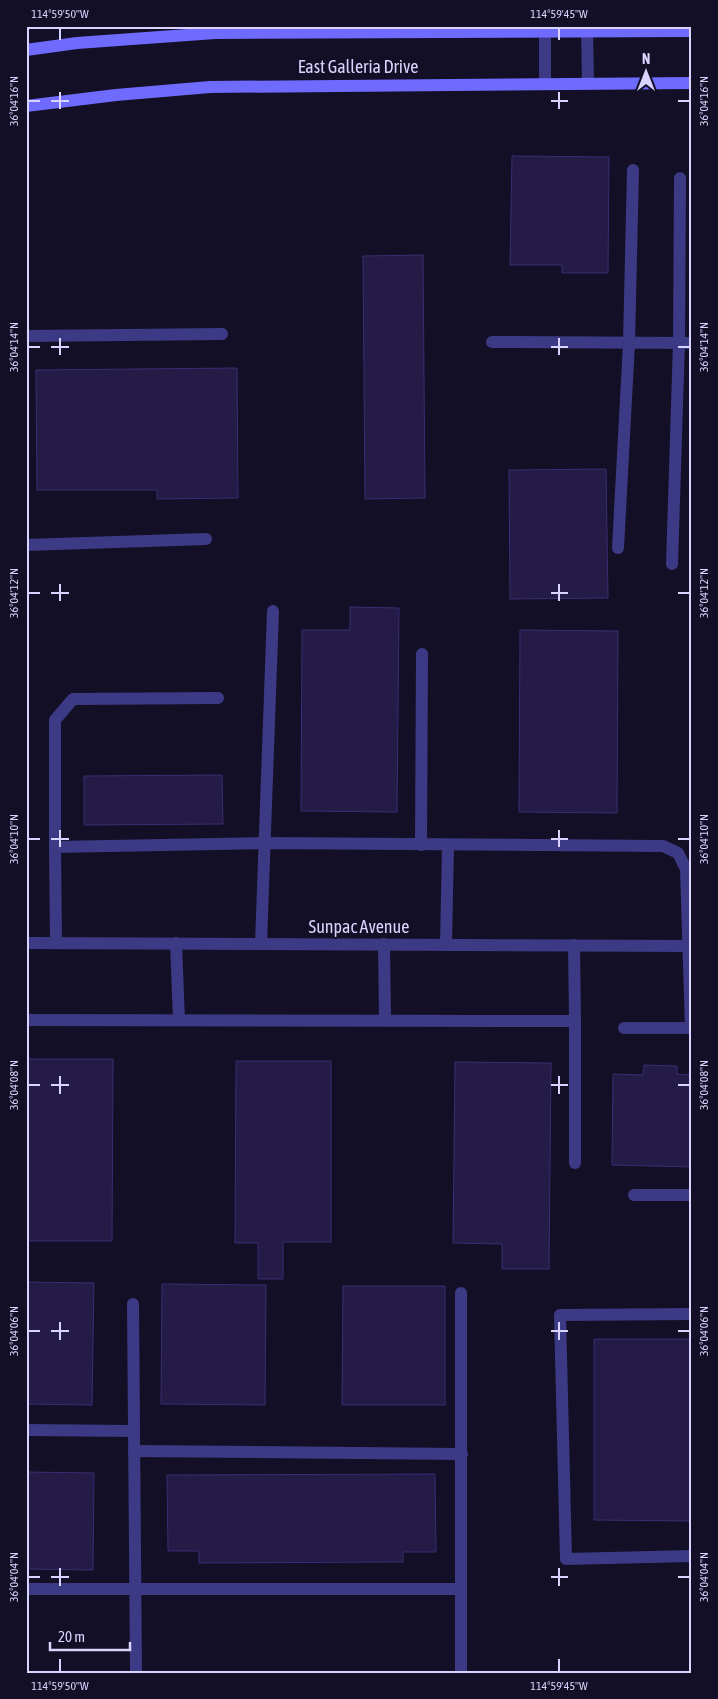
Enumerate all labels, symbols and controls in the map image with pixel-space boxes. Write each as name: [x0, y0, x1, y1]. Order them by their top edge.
text: 114°59'50"W: [31, 7, 89, 21]
text: 114°59'45"W: [530, 7, 588, 21]
north arrow: [620, 48, 670, 98]
text: N: [642, 51, 650, 67]
street label: East Galleria Drive: [298, 56, 418, 77]
text: 36°04'16"N: [7, 76, 21, 126]
text: 36°04'16"N: [697, 76, 711, 126]
text: 36°04'14"N: [7, 322, 21, 372]
text: 36°04'14"N: [697, 322, 711, 372]
text: 36°04'12"N: [7, 568, 21, 618]
text: 36°04'12"N: [697, 568, 711, 618]
text: 36°04'10"N: [7, 814, 21, 864]
text: 36°04'10"N: [697, 814, 711, 864]
street label: Sunpac Avenue: [309, 916, 409, 937]
text: 36°04'08"N: [7, 1060, 21, 1110]
text: 36°04'08"N: [697, 1060, 711, 1110]
text: 36°04'06"N: [7, 1306, 21, 1356]
text: 36°04'06"N: [697, 1306, 711, 1356]
text: 36°04'04"N: [7, 1552, 21, 1602]
text: 36°04'04"N: [697, 1552, 711, 1602]
scale bar: [50, 1619, 130, 1651]
text: 20 m: [58, 1628, 85, 1645]
text: 114°59'50"W: [31, 1679, 89, 1693]
text: 114°59'45"W: [530, 1679, 588, 1693]

